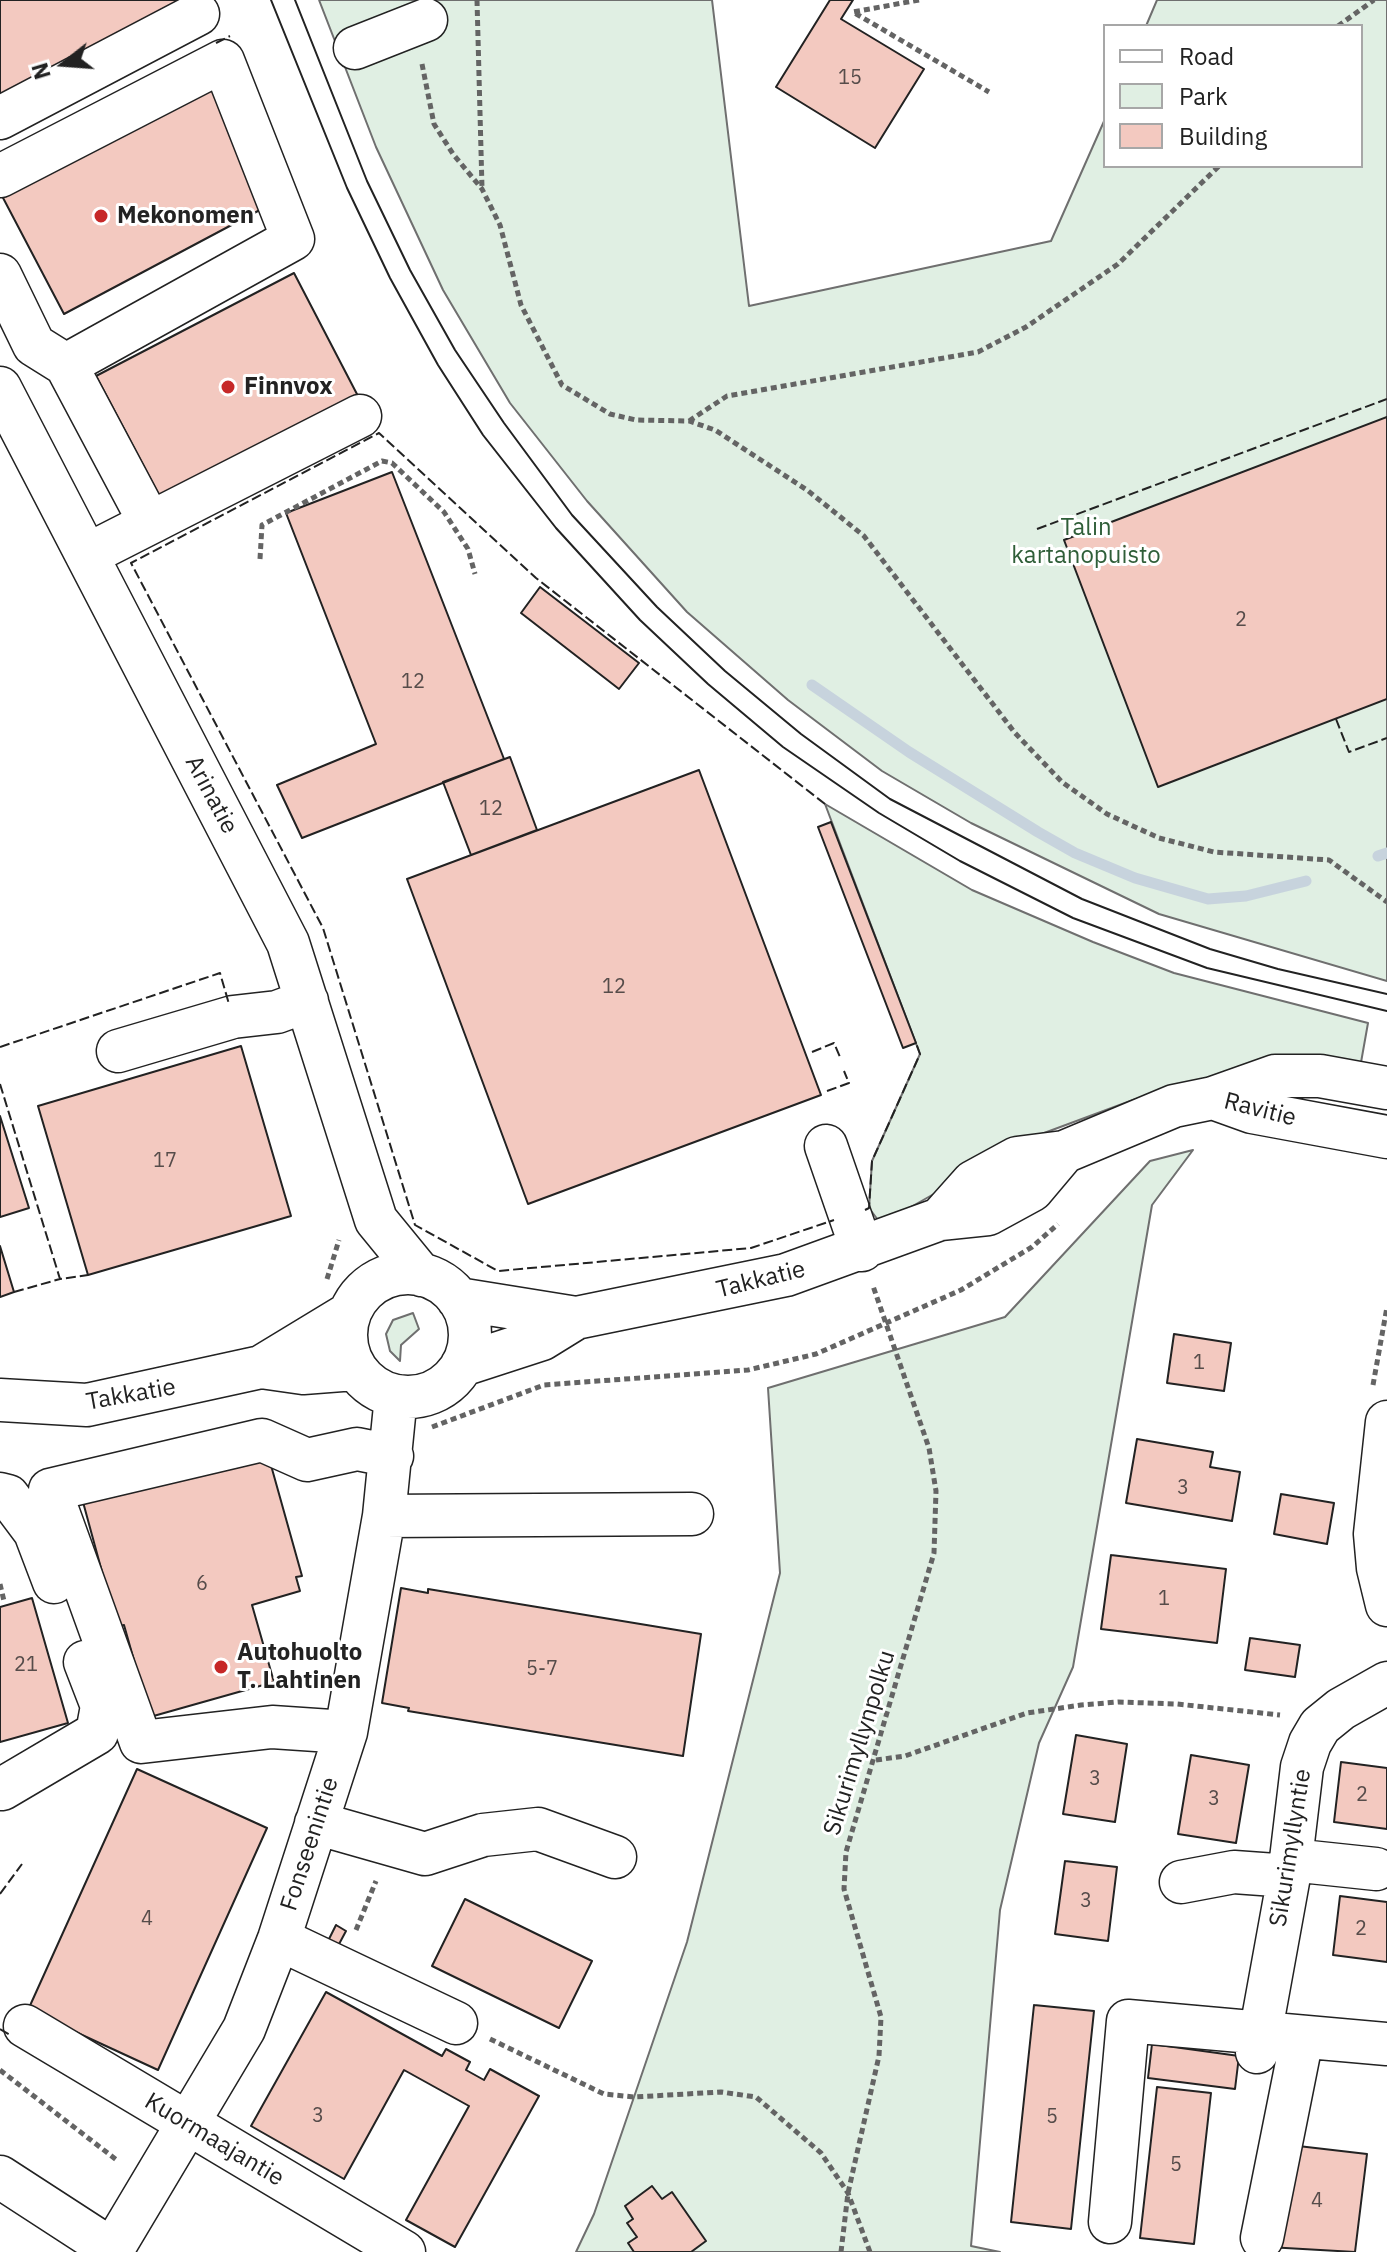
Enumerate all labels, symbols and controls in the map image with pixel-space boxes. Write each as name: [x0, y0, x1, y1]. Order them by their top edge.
north arrow: [24, 24, 104, 104]
legend: [1103, 24, 1363, 168]
text: Road: [1179, 40, 1234, 72]
text: N: [24, 59, 57, 83]
house number: 15: [838, 66, 862, 90]
text: Park: [1179, 80, 1228, 112]
text: Building: [1179, 120, 1267, 152]
place label: Mekonomen: [117, 202, 254, 230]
marker: Mekonomen: [92, 207, 110, 225]
place label: Finnvox: [244, 373, 333, 401]
marker: Finnvox: [219, 378, 237, 396]
park label: Talin kartanopuisto: [1011, 514, 1161, 570]
house number: 2: [1235, 608, 1247, 632]
house number: 12: [401, 670, 425, 694]
street label: Arinatie: [179, 751, 243, 839]
house number: 12: [479, 797, 503, 821]
house number: 12: [602, 975, 626, 999]
street label: Ravitie: [1221, 1087, 1299, 1133]
house number: 17: [153, 1149, 177, 1173]
street label: Takkatie: [714, 1255, 808, 1305]
house number: 1: [1193, 1351, 1205, 1375]
street label: Takkatie: [84, 1373, 178, 1417]
house number: 3: [1177, 1476, 1189, 1500]
house number: 6: [196, 1572, 208, 1596]
house number: 1: [1158, 1587, 1170, 1611]
place label: Autohuolto T. Lahtinen: [237, 1639, 362, 1695]
street label: Sikurimyllynpolku: [818, 1647, 902, 1839]
house number: 21: [14, 1653, 38, 1677]
house number: 5-7: [526, 1657, 558, 1681]
marker: Autohuolto T. Lahtinen: [212, 1658, 230, 1676]
house number: 3: [1089, 1767, 1101, 1791]
street label: Sikurimyllyntie: [1264, 1767, 1318, 1929]
street label: Fonseenintie: [275, 1774, 345, 1914]
house number: 2: [1356, 1783, 1368, 1807]
house number: 3: [1208, 1787, 1220, 1811]
house number: 3: [1080, 1889, 1092, 1913]
house number: 4: [141, 1907, 153, 1931]
house number: 2: [1355, 1917, 1367, 1941]
street label: Kuormaajantie: [139, 2087, 289, 2193]
house number: 3: [312, 2104, 324, 2128]
house number: 5: [1046, 2105, 1058, 2129]
house number: 5: [1170, 2153, 1182, 2177]
house number: 4: [1311, 2189, 1323, 2213]

